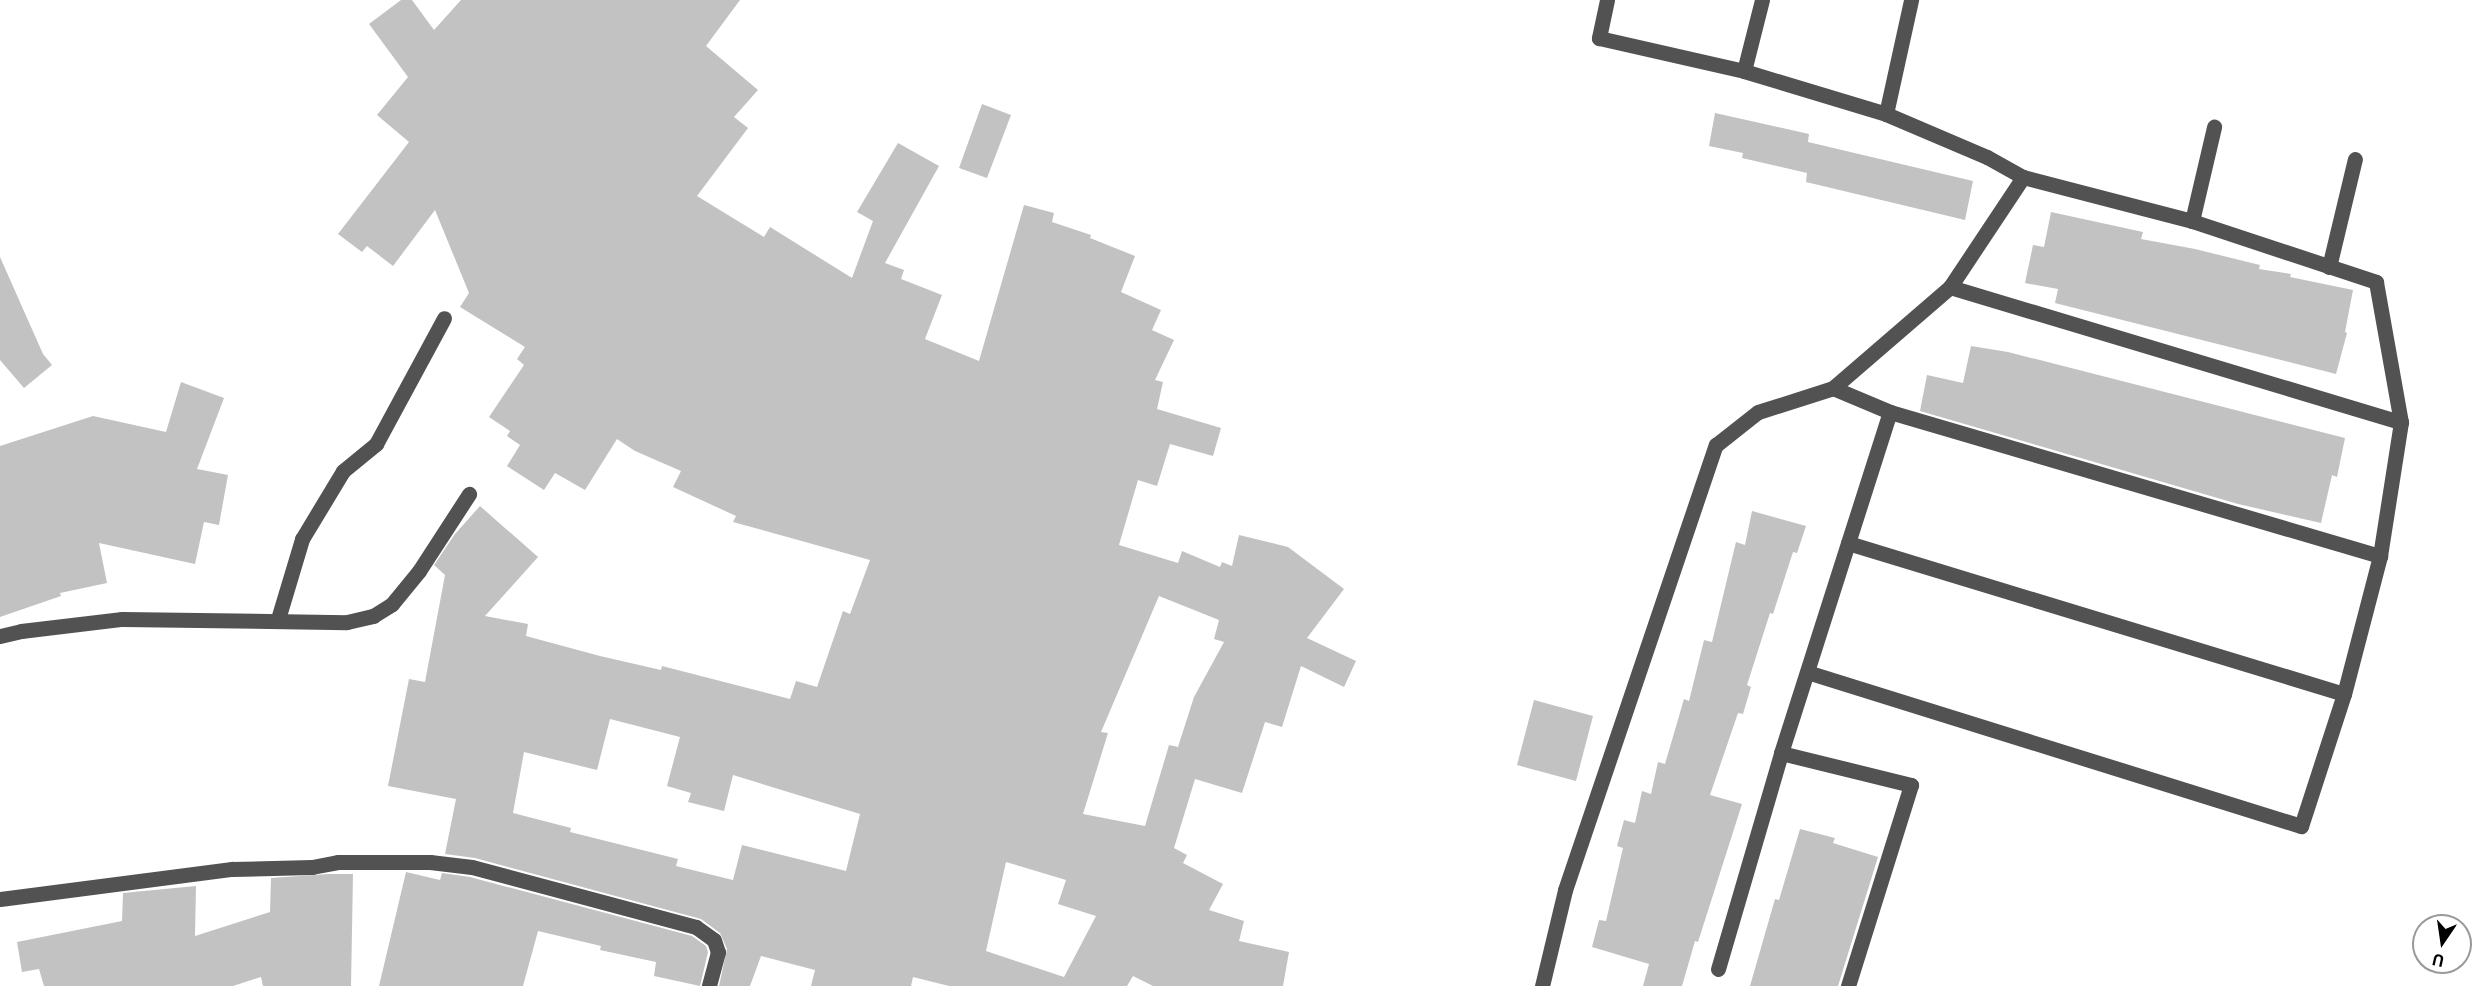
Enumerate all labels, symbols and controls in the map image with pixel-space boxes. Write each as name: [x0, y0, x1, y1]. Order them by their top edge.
north arrow: [2412, 914, 2472, 974]
text: U: [2431, 950, 2446, 971]

